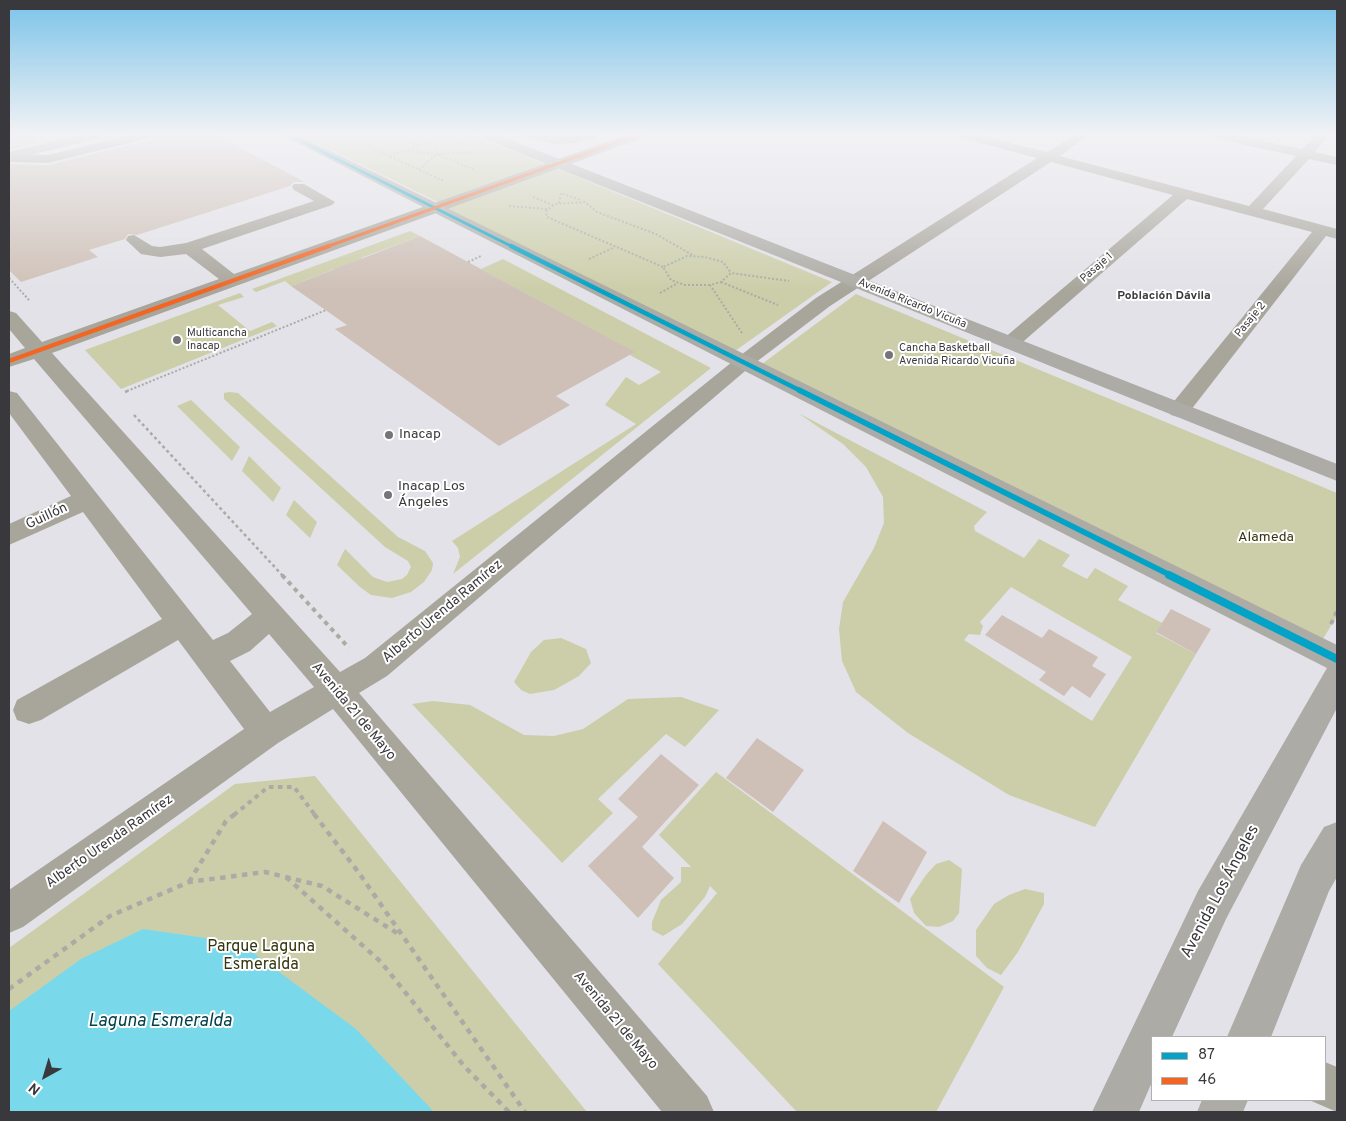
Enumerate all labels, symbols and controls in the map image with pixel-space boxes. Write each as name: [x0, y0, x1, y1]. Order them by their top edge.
street label: Pasaje 1: [1078, 250, 1116, 286]
street label: Avenida Ricardo Vicuña: [856, 276, 968, 332]
district label: Población Dávila: [1117, 290, 1211, 304]
street label: Pasaje 2: [1233, 300, 1269, 340]
place label: Multicancha Inacap: [187, 327, 247, 353]
marker: Multicancha Inacap: [171, 334, 183, 346]
place label: Cancha Basketball Avenida Ricardo Vicuña: [899, 342, 1015, 368]
marker: Cancha Basketball Avenida Ricardo Vicuña: [883, 349, 895, 361]
place label: Inacap: [399, 427, 441, 443]
marker: Inacap: [383, 429, 395, 441]
place label: Inacap Los Ángeles: [398, 479, 465, 512]
marker: Inacap Los Ángeles: [382, 489, 394, 501]
street label: Guillón: [23, 500, 71, 534]
park label: Alameda: [1238, 530, 1294, 546]
street label: Alberto Urenda Ramírez: [380, 557, 506, 667]
street label: Avenida 21 de Mayo: [307, 660, 399, 764]
street label: Alberto Urenda Ramírez: [43, 792, 177, 892]
street label: Avenida Los Ángeles: [1178, 822, 1264, 962]
park label: Parque Laguna Esmeralda: [207, 938, 315, 976]
street label: Avenida 21 de Mayo: [569, 969, 661, 1073]
water label: Laguna Esmeralda: [88, 1011, 232, 1033]
legend: [1151, 1036, 1326, 1101]
text: 87: [1198, 1046, 1215, 1065]
north arrow: [20, 1051, 70, 1101]
text: 46: [1198, 1071, 1216, 1090]
text: N: [26, 1078, 45, 1098]

